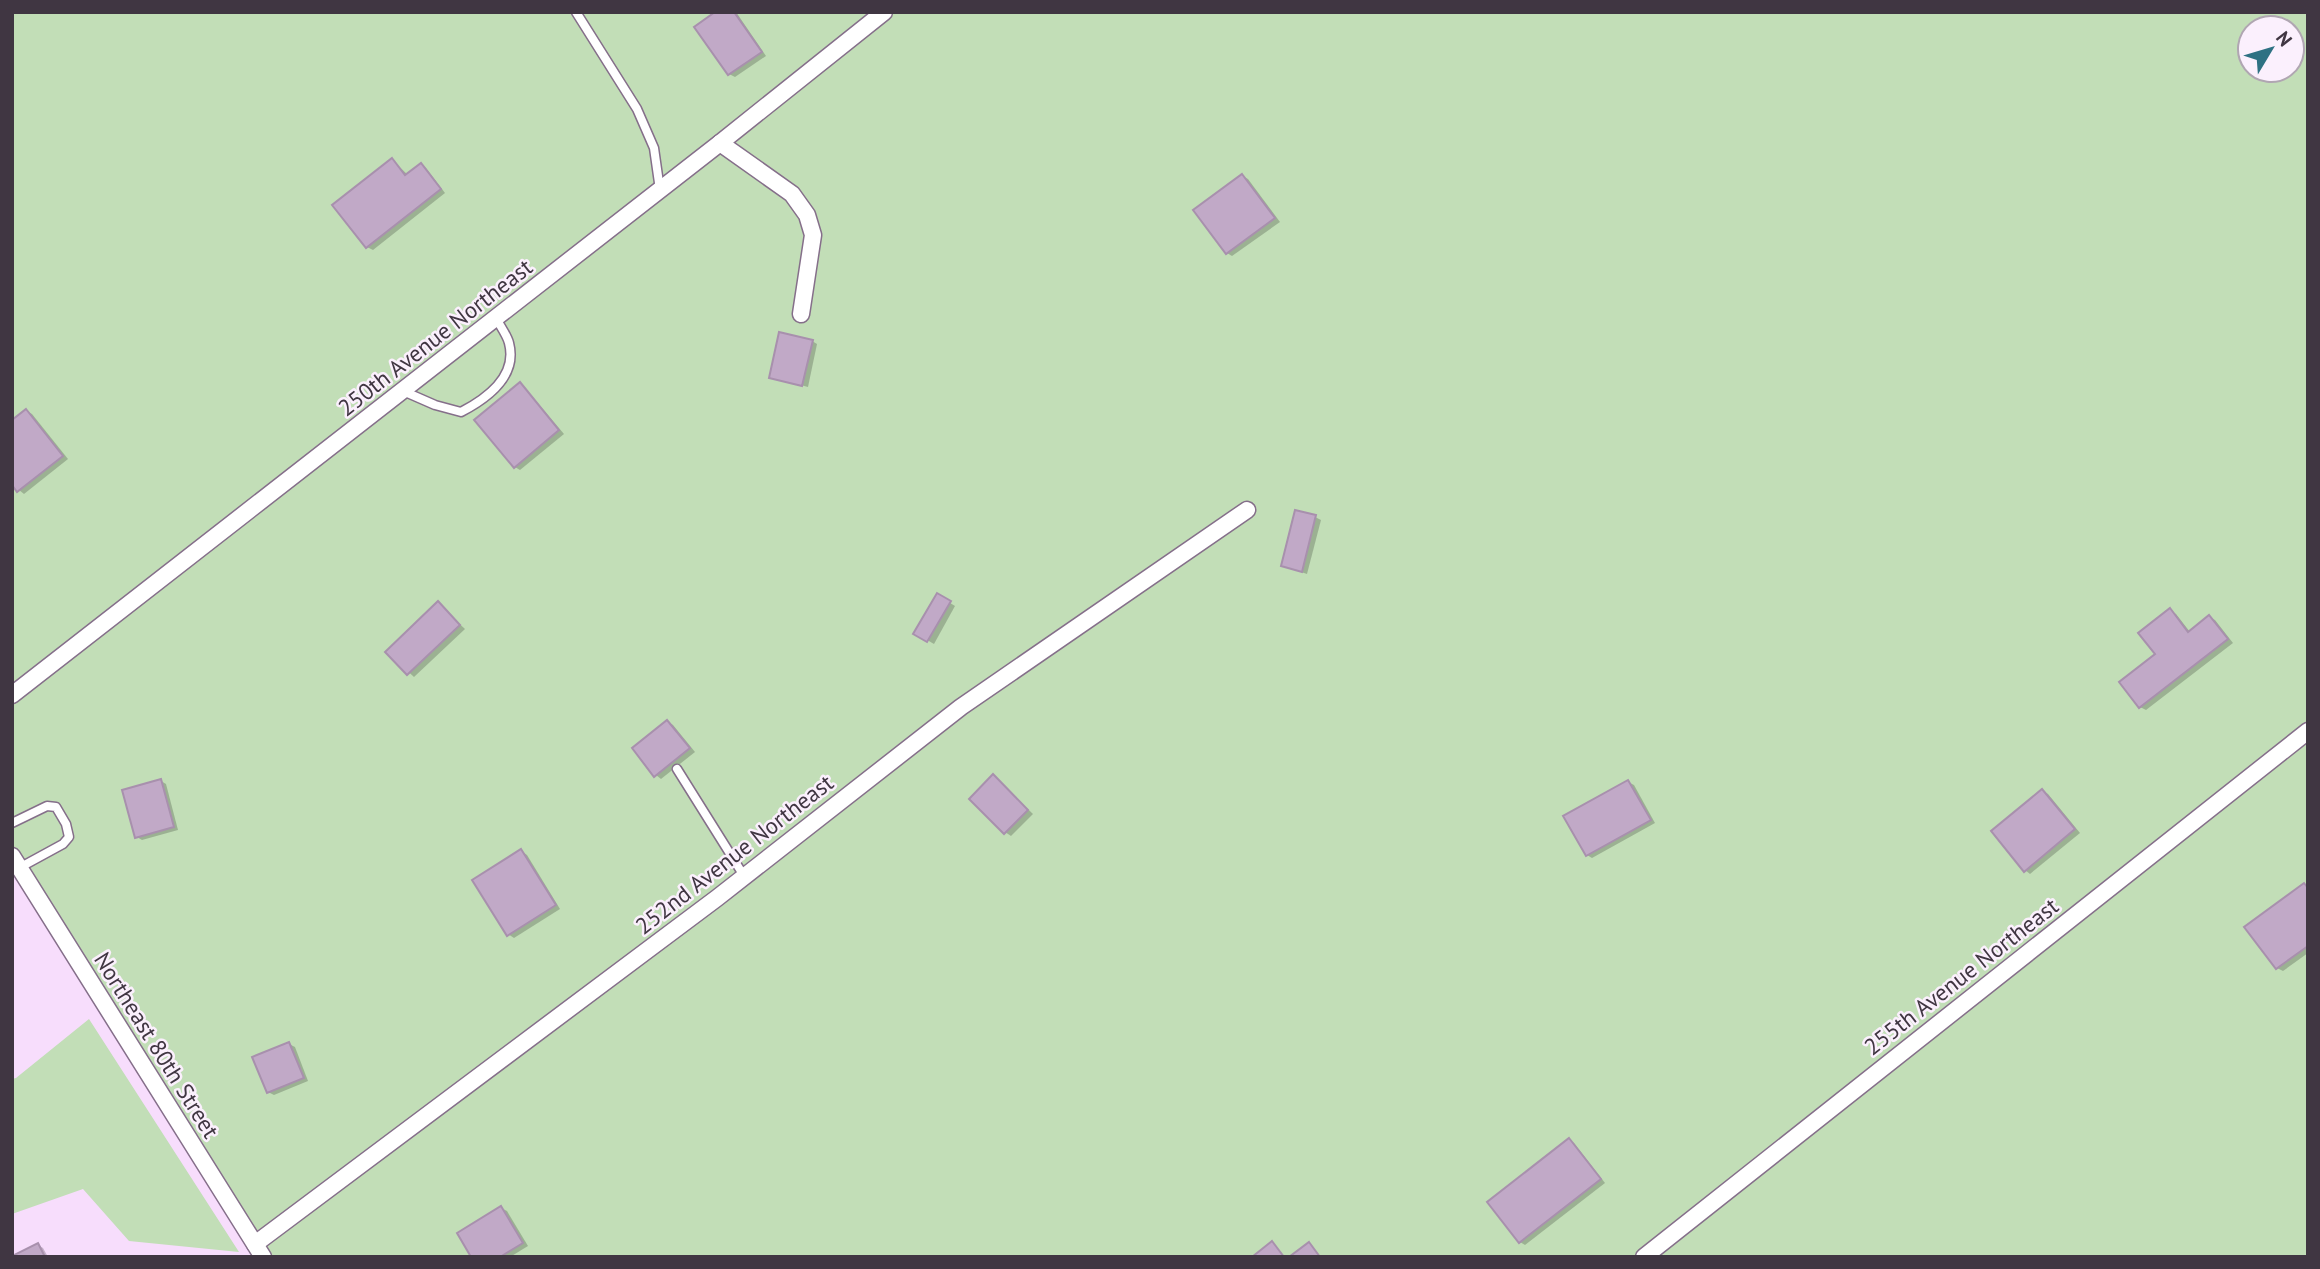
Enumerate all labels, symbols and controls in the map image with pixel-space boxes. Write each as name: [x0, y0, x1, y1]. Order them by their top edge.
north arrow: [2236, 14, 2306, 84]
text: N: [2271, 26, 2298, 51]
street label: 250th Avenue Northeast: [332, 252, 538, 422]
street label: 252nd Avenue Northeast: [629, 768, 839, 940]
street label: 255th Avenue Northeast: [1858, 891, 2064, 1061]
street label: Northeast 80th Street: [88, 947, 226, 1143]

